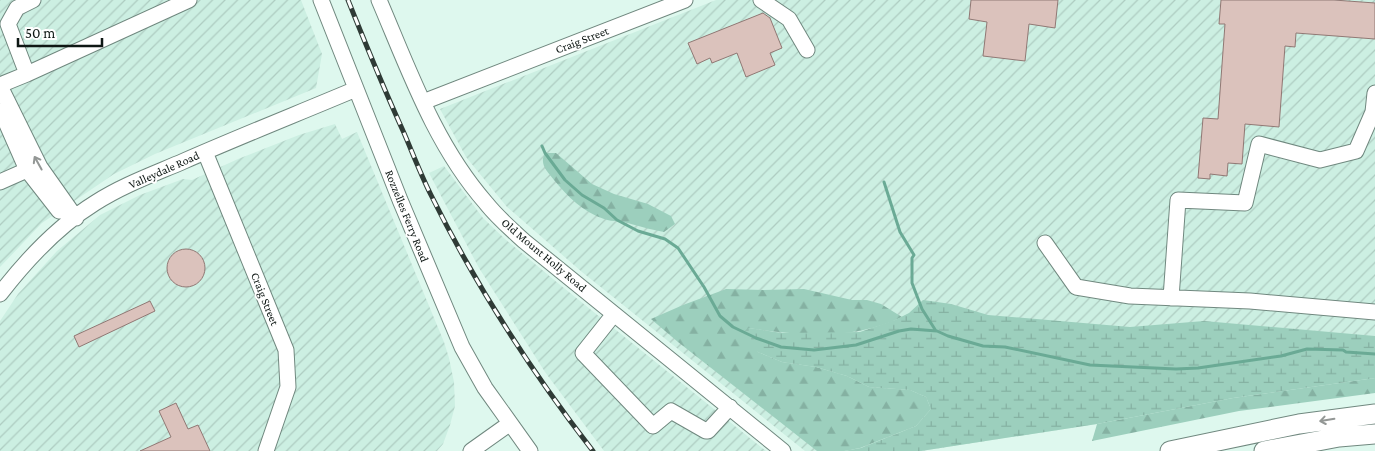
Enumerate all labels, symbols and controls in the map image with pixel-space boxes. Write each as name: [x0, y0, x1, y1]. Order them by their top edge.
scale bar: [18, 15, 101, 47]
street label: Craig Street: [553, 23, 612, 57]
text: 50 m: [25, 25, 55, 41]
street label: Valleydale Road: [127, 148, 202, 192]
one-way arrow: [33, 156, 42, 171]
street label: Rozzelles Ferry Road: [382, 168, 432, 265]
street label: Old Mount Holly Road: [499, 215, 590, 295]
street label: Craig Street: [248, 270, 282, 329]
one-way arrow: [1319, 415, 1335, 425]

